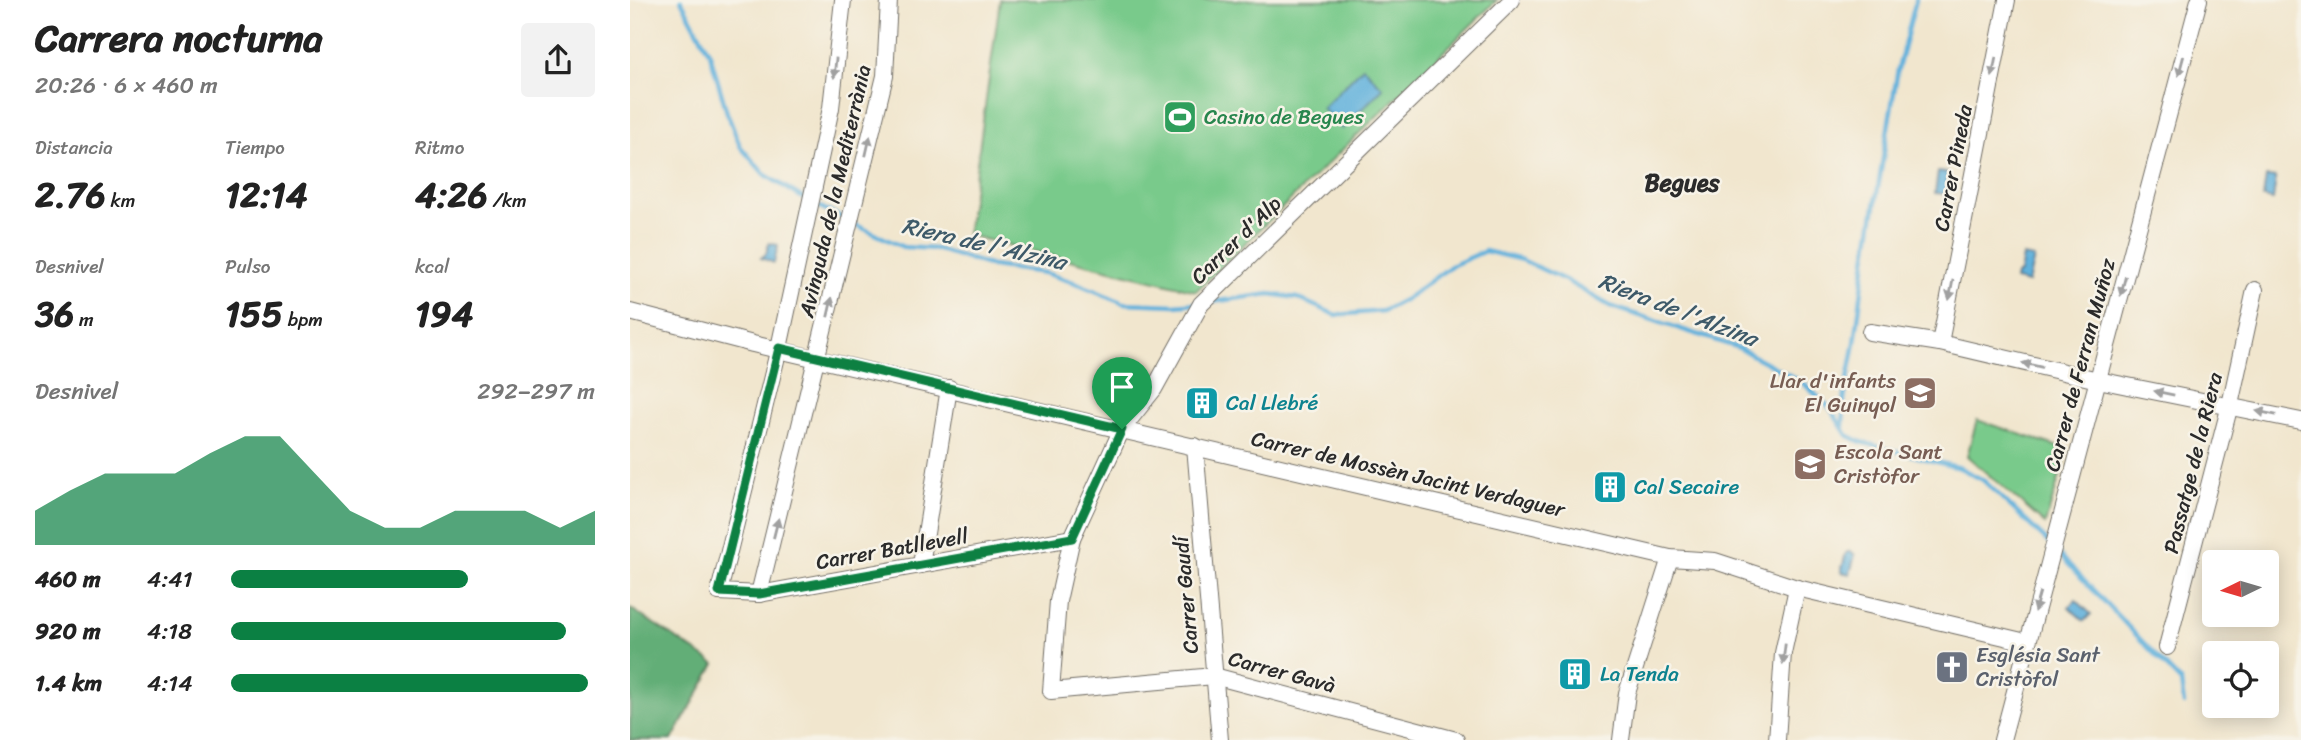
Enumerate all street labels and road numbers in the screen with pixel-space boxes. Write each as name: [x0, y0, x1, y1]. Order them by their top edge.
street label: Avinguda de la Mediterrània: [787, 60, 883, 322]
street label: Carrer Pineda: [1922, 101, 1984, 234]
street label: Carrer d'Alp: [1181, 186, 1291, 294]
street label: Carrer de Ferran Muñoz: [2033, 253, 2127, 476]
street label: Passatge de la Riera: [2152, 368, 2234, 558]
street label: Carrer de Mossèn Jacint Verdaguer: [1248, 419, 1570, 529]
street label: Carrer Batllevell: [813, 517, 972, 581]
street label: Carrer Gaudí: [1162, 533, 1210, 655]
street label: Carrer Gavà: [1224, 639, 1340, 705]

